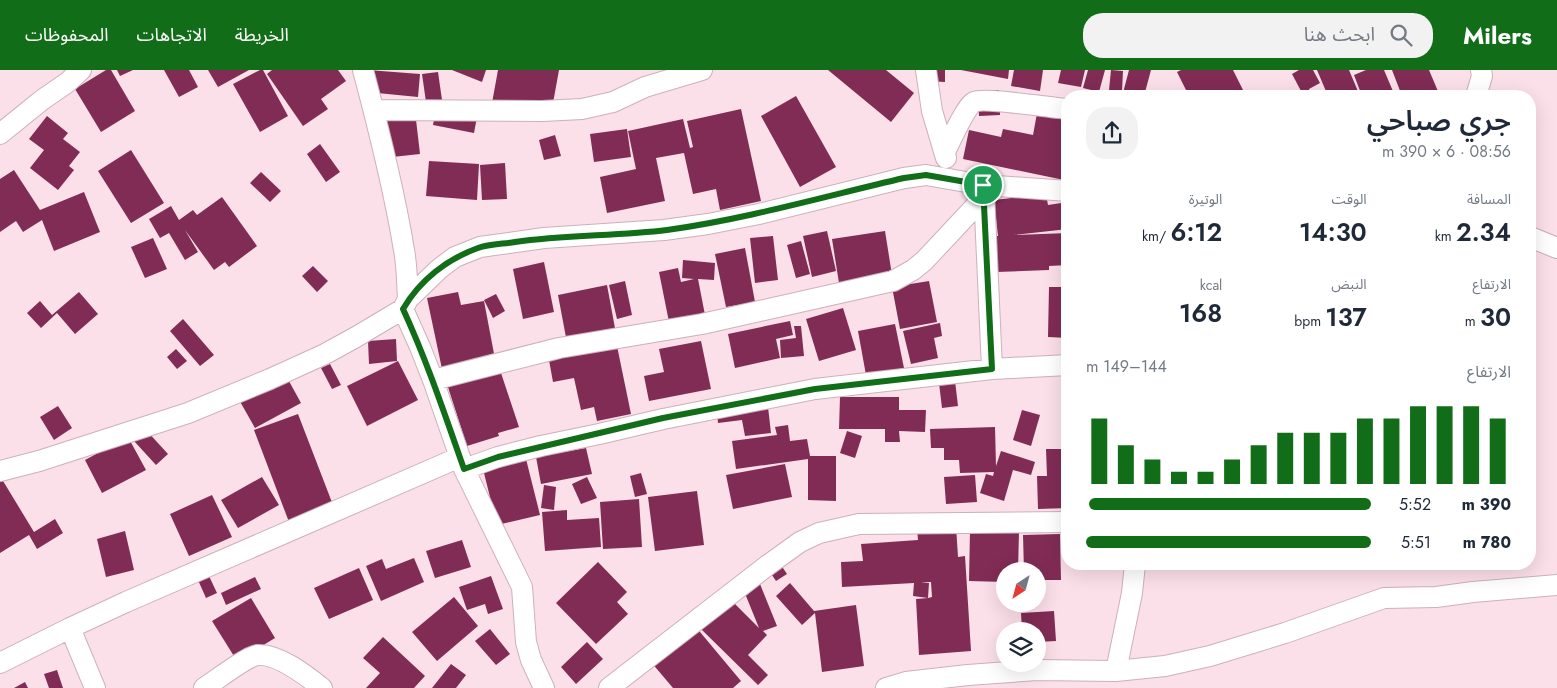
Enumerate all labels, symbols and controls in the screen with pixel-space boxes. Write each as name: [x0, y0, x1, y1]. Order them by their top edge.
search box: [1083, 13, 1433, 58]
text: Milers: [1463, 18, 1532, 53]
text: ابحث هنا: [1304, 21, 1375, 48]
icon: search: [1387, 21, 1415, 49]
text: المحفوظات: [25, 22, 109, 48]
text: الاتجاهات: [137, 22, 207, 48]
text: الخريطة: [235, 22, 289, 48]
text: جري صباحي: [1367, 100, 1511, 141]
button: share: [1086, 107, 1138, 159]
text: 08:56 · 6 × 390 m: [1382, 140, 1511, 163]
pin: [962, 164, 1004, 206]
icon: arrive: [969, 171, 997, 199]
text: الوتيرة: [1189, 189, 1222, 209]
text: الوقت: [1332, 189, 1367, 209]
text: المسافة: [1467, 189, 1511, 209]
text: 6:12: [1170, 214, 1222, 250]
text: 14:30: [1299, 214, 1367, 250]
text: 2.34: [1456, 214, 1511, 250]
text: /km: [1142, 226, 1170, 246]
text: km: [1435, 226, 1456, 246]
text: النبض: [1331, 274, 1367, 294]
text: الارتفاع: [1473, 274, 1511, 294]
text: kcal: [1200, 275, 1222, 295]
text: 168: [1179, 295, 1222, 331]
text: 137: [1325, 299, 1367, 335]
text: 30: [1480, 299, 1511, 335]
text: bpm: [1294, 311, 1325, 331]
text: m: [1465, 311, 1480, 331]
text: 144–149 m: [1086, 355, 1167, 378]
text: الارتفاع: [1467, 360, 1511, 383]
text: 5:52: [1399, 493, 1431, 516]
text: 390 m: [1462, 493, 1511, 516]
text: 5:51: [1401, 531, 1431, 554]
text: 780 m: [1463, 531, 1511, 554]
north arrow: [996, 562, 1046, 612]
map controls: [996, 562, 1046, 672]
button: layers: [996, 622, 1046, 672]

